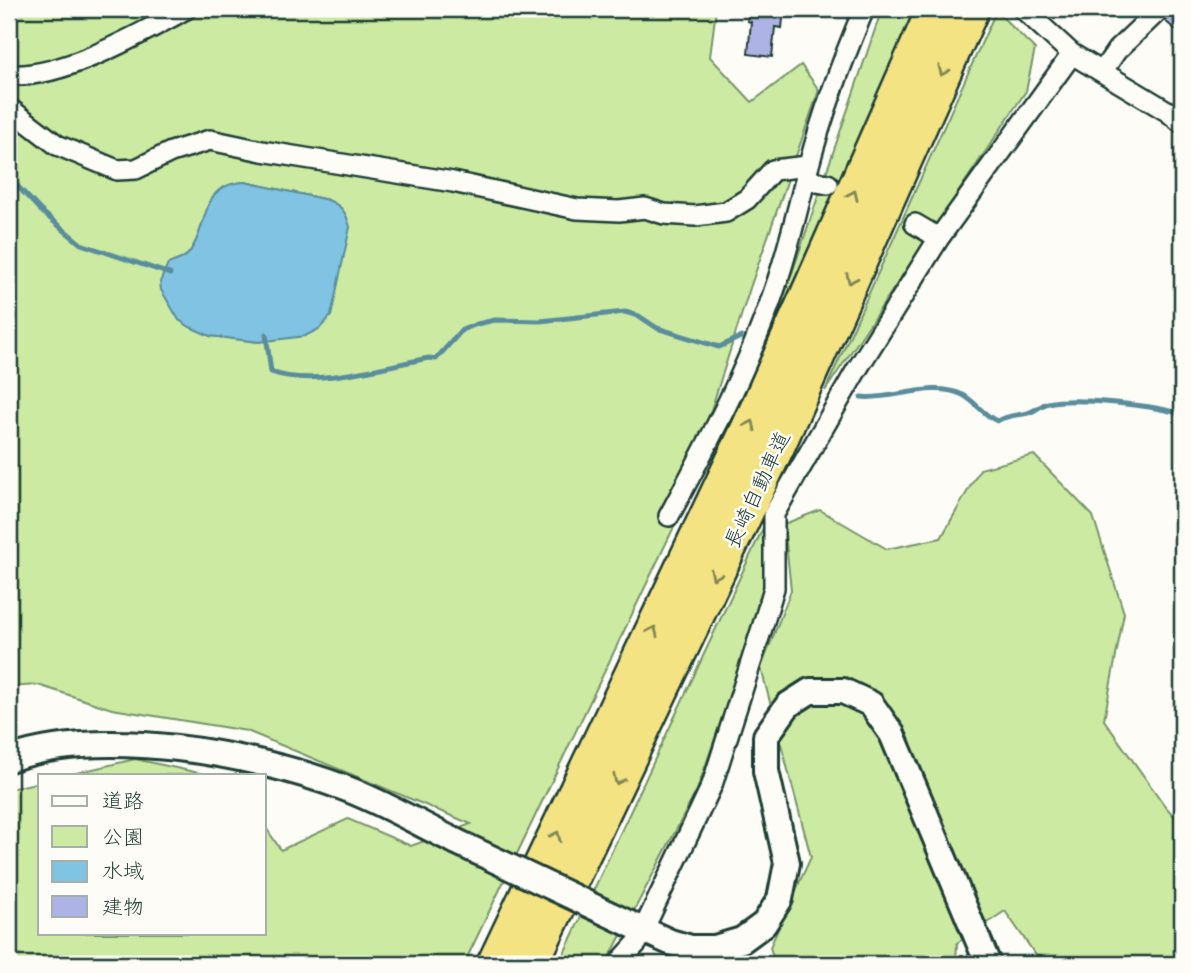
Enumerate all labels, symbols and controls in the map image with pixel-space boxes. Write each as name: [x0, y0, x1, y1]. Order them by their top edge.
one-way arrow: [937, 64, 951, 76]
one-way arrow: [845, 190, 859, 202]
one-way arrow: [845, 272, 859, 284]
one-way arrow: [743, 420, 757, 432]
street label: 長崎自動車道: [717, 426, 795, 552]
one-way arrow: [709, 568, 723, 580]
one-way arrow: [645, 626, 659, 638]
one-way arrow: [612, 773, 626, 785]
legend: [38, 774, 266, 934]
text: 道路: [102, 786, 144, 813]
text: 公園: [102, 822, 144, 849]
one-way arrow: [547, 831, 561, 843]
text: 水域: [102, 856, 144, 883]
text: 建物: [102, 892, 144, 919]

